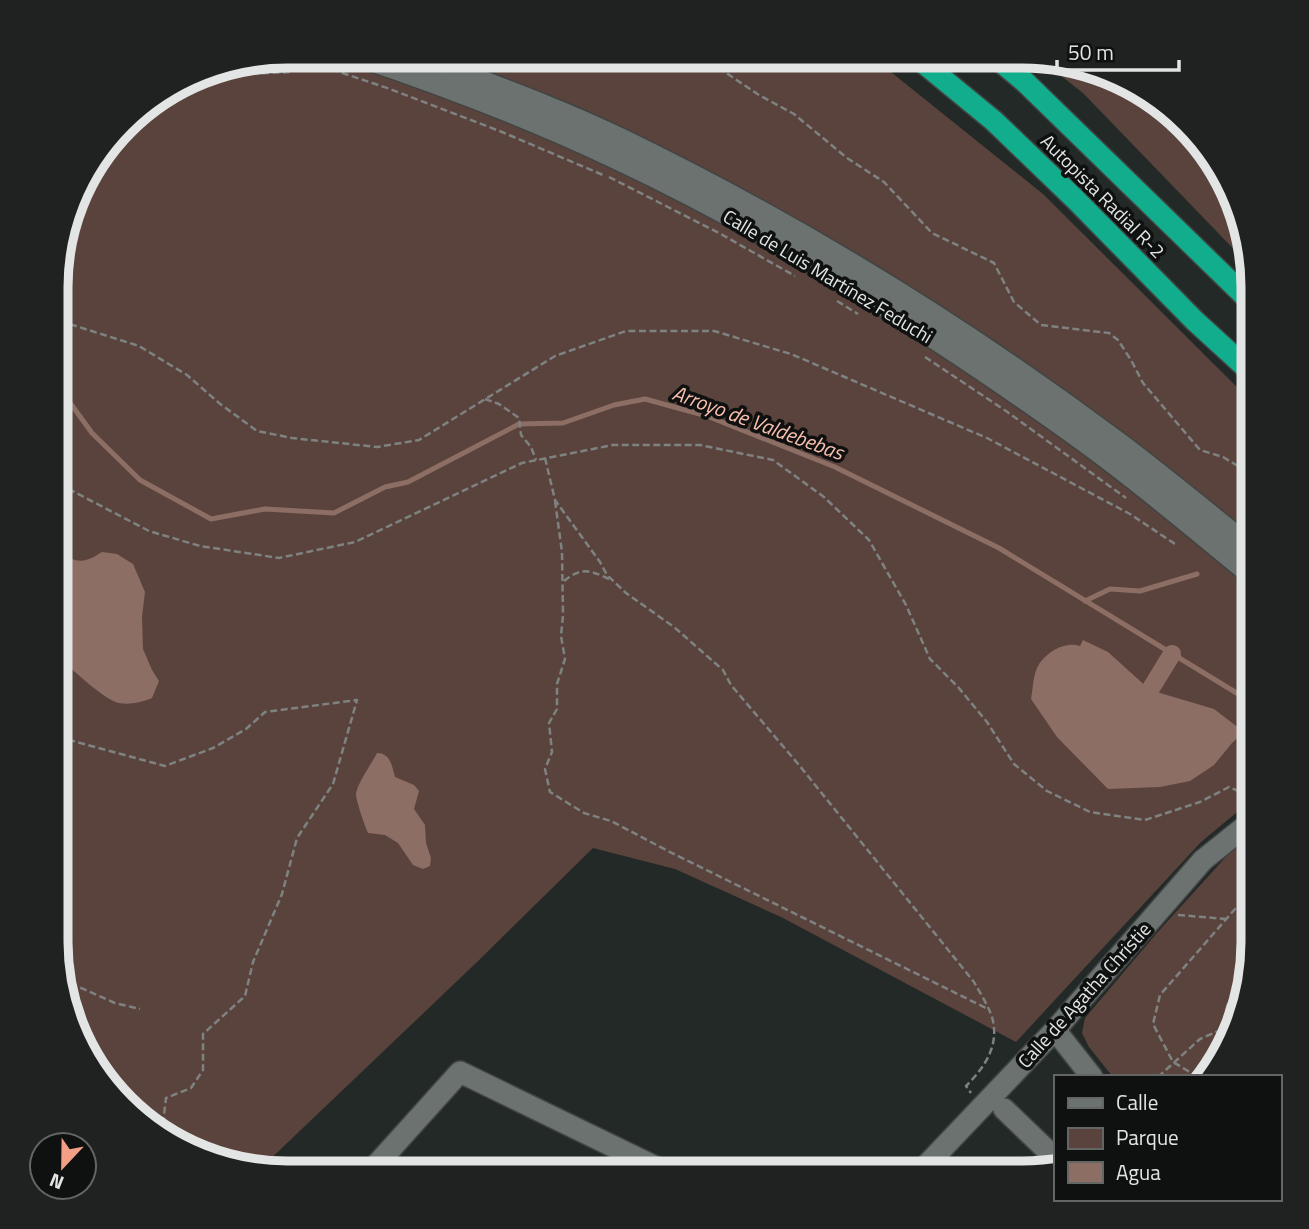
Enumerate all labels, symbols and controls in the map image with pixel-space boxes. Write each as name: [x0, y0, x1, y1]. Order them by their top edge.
scale bar: [1057, 28, 1180, 72]
text: 50 m: [1068, 36, 1114, 68]
street label: Autopista Radial R-2: [1035, 127, 1172, 264]
street label: Calle de Luis Martínez Feduchi: [718, 201, 939, 350]
water label: Arroyo de Valdebebas: [668, 376, 850, 469]
street label: Calle de Agatha Christie: [1010, 915, 1157, 1074]
legend: [1054, 1075, 1281, 1201]
text: Calle: [1116, 1086, 1158, 1118]
text: Parque: [1116, 1121, 1179, 1153]
north arrow: [28, 1131, 98, 1201]
text: Agua: [1116, 1156, 1161, 1188]
text: N: [45, 1166, 68, 1198]

